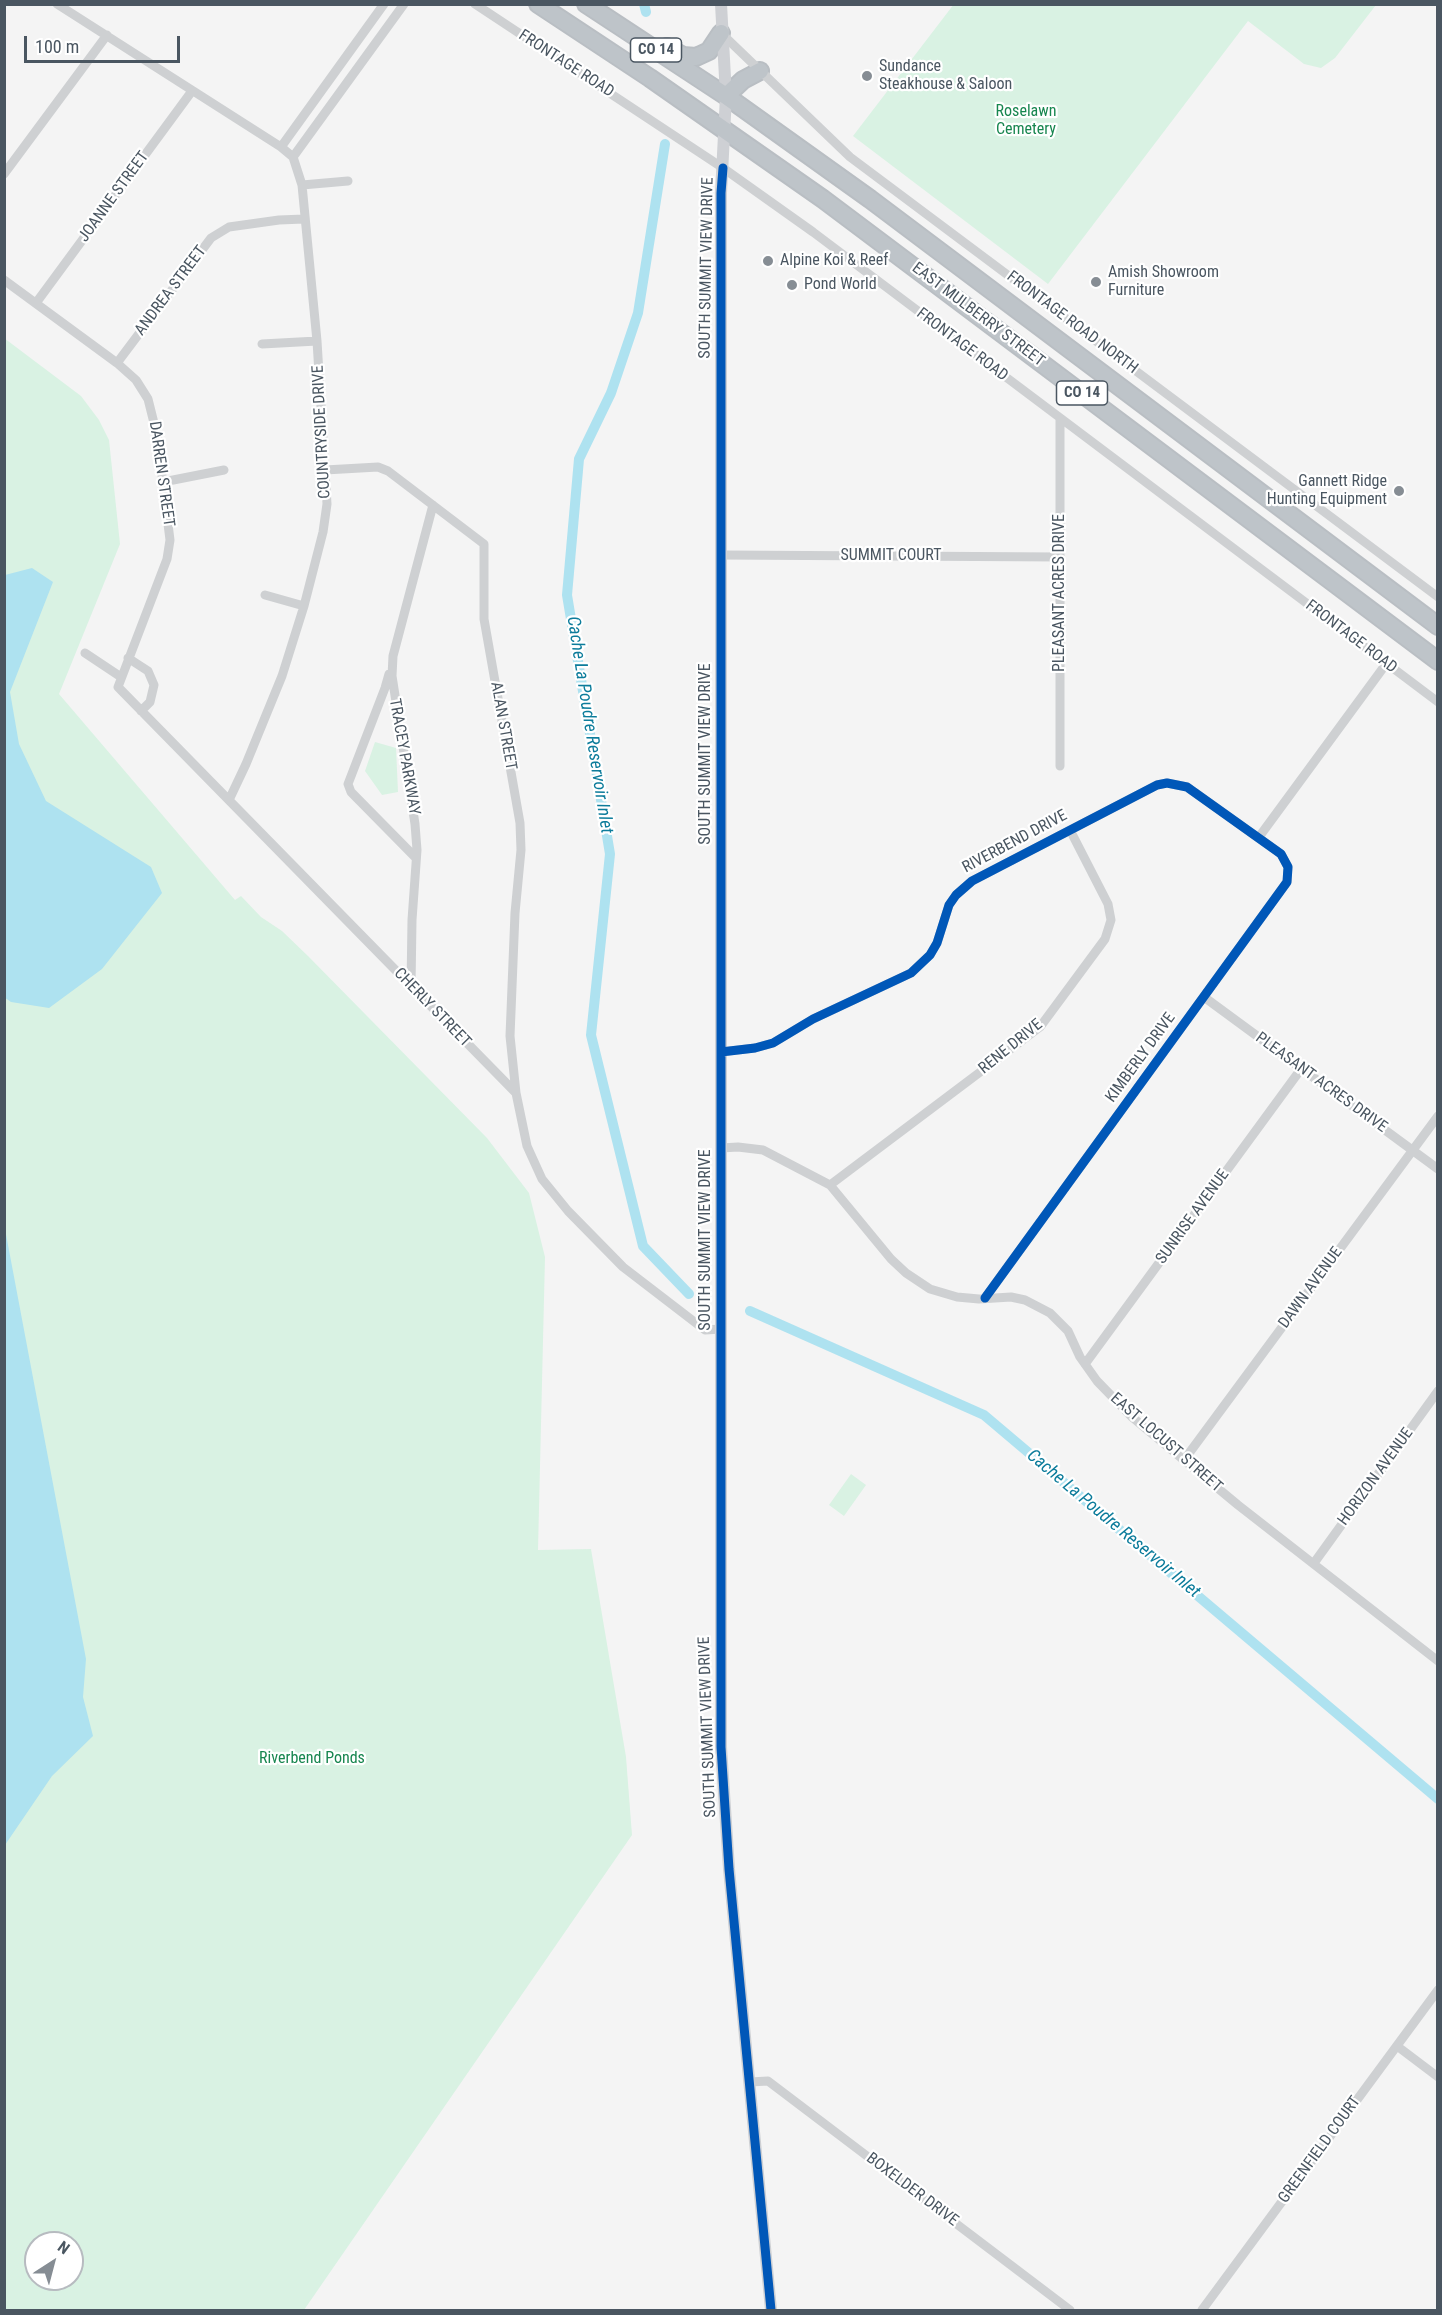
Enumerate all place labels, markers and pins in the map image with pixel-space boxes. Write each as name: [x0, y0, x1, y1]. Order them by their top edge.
place label: Sundance Steakhouse & Saloon: [879, 57, 1012, 95]
marker: Sundance Steakhouse & Saloon: [860, 69, 874, 83]
place label: Alpine Koi & Reef: [780, 251, 888, 271]
marker: Alpine Koi & Reef: [761, 254, 775, 268]
place label: Amish Showroom Furniture: [1108, 263, 1219, 301]
place label: Pond World: [804, 275, 877, 295]
marker: Amish Showroom Furniture: [1089, 275, 1103, 289]
marker: Pond World: [785, 278, 799, 292]
place label: Gannett Ridge Hunting Equipment: [1267, 472, 1387, 510]
marker: Gannett Ridge Hunting Equipment: [1392, 484, 1406, 498]

